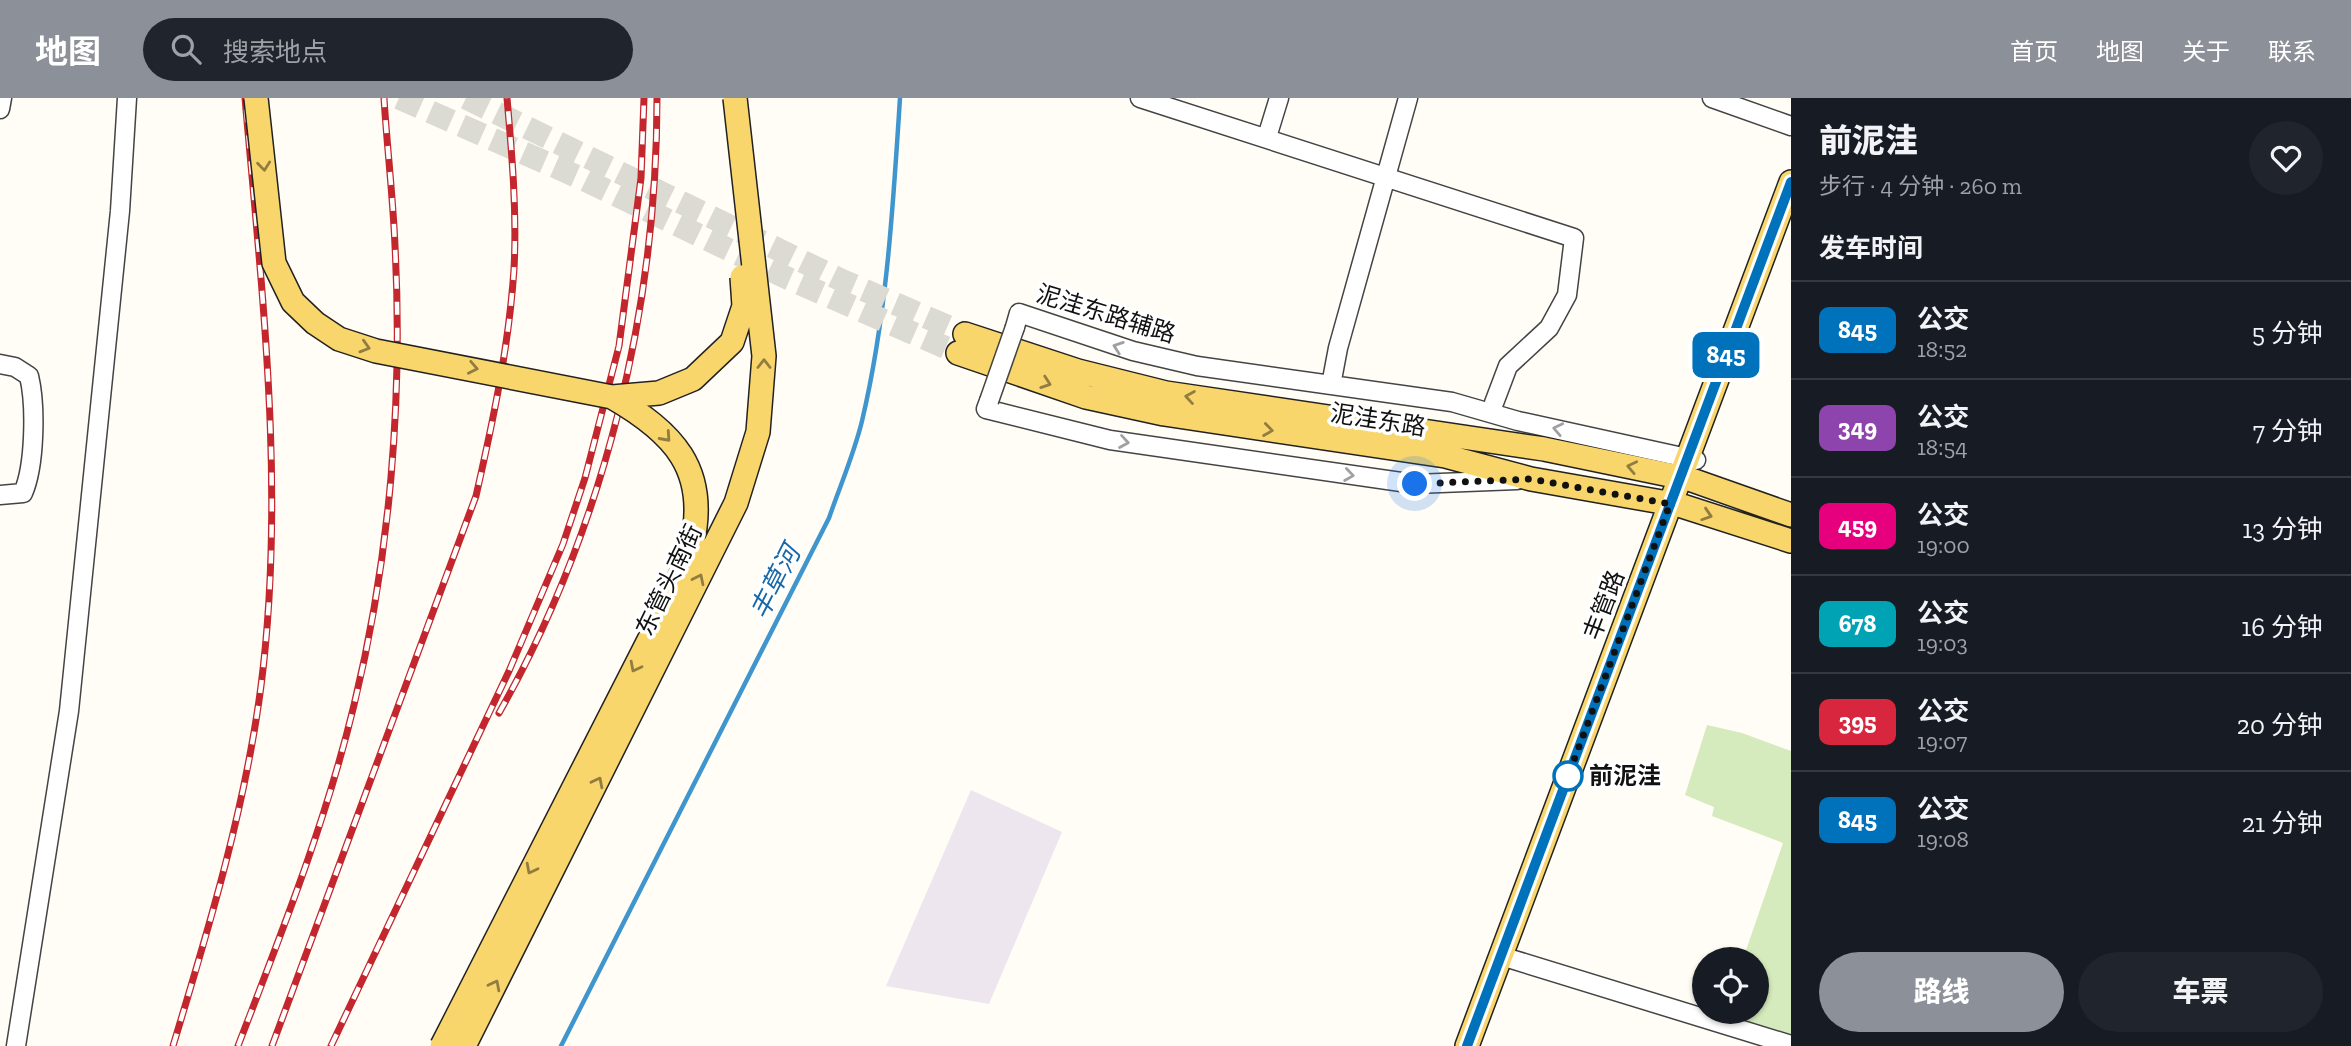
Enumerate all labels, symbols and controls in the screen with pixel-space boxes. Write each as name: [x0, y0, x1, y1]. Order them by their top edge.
search box: [143, 18, 633, 81]
icon: search: [167, 30, 205, 68]
text: 地图: [35, 32, 101, 71]
text: 搜索地点: [223, 36, 327, 68]
text: 首页: [2010, 37, 2058, 66]
text: 地图: [2096, 37, 2144, 66]
text: 关于: [2182, 37, 2230, 66]
text: 联系: [2268, 37, 2316, 66]
text: 前泥洼: [1819, 121, 1918, 160]
button: heart: [2249, 121, 2323, 195]
one-way arrow: [256, 160, 271, 172]
text: 步行 · 4 分钟 · 260 m: [1819, 172, 2022, 200]
text: 发车时间: [1819, 232, 1923, 264]
street label: 泥洼东路辅路: [1033, 279, 1179, 348]
text: 公交: [1917, 303, 1969, 335]
text: 845: [1838, 315, 1877, 344]
text: 5 分钟: [2252, 317, 2323, 349]
line badge: 845: [1686, 332, 1766, 378]
text: 18:52: [1917, 335, 1967, 363]
one-way arrow: [359, 339, 371, 354]
text: 845: [1706, 340, 1746, 369]
one-way arrow: [1113, 341, 1125, 355]
one-way arrow: [756, 358, 772, 368]
one-way arrow: [467, 360, 479, 375]
one-way arrow: [1039, 375, 1051, 389]
one-way arrow: [1184, 389, 1196, 404]
street label: 泥洼东路: [1328, 398, 1428, 441]
text: 公交: [1917, 401, 1969, 433]
text: 349: [1838, 413, 1877, 442]
text: 7 分钟: [2253, 415, 2323, 447]
one-way arrow: [1262, 422, 1274, 437]
one-way arrow: [1552, 422, 1564, 437]
one-way arrow: [658, 429, 670, 442]
text: 18:54: [1917, 433, 1968, 461]
one-way arrow: [1118, 434, 1130, 449]
one-way arrow: [1626, 460, 1638, 475]
your location: [1397, 466, 1432, 501]
one-way arrow: [1343, 467, 1355, 482]
text: 公交: [1917, 499, 1969, 531]
one-way arrow: [1701, 506, 1713, 521]
text: 459: [1838, 511, 1877, 540]
text: 13 分钟: [2242, 513, 2323, 545]
street label: 东管头南街: [629, 519, 708, 640]
text: 19:00: [1917, 531, 1970, 559]
water label: 丰草河: [743, 536, 809, 624]
street label: 丰管路: [1577, 566, 1630, 644]
one-way arrow: [691, 574, 705, 586]
text: 公交: [1917, 597, 1969, 629]
text: 678: [1839, 609, 1876, 638]
text: 16 分钟: [2241, 611, 2323, 643]
text: 19:03: [1917, 629, 1968, 657]
one-way arrow: [630, 660, 644, 672]
text: 公交: [1917, 695, 1969, 727]
text: 395: [1838, 707, 1877, 736]
text: 20 分钟: [2237, 709, 2323, 741]
text: 19:07: [1917, 727, 1967, 755]
marker: 前泥洼: [1553, 761, 1583, 791]
place label: 前泥洼: [1589, 761, 1661, 790]
one-way arrow: [589, 777, 603, 789]
text: 公交: [1917, 793, 1969, 825]
text: 845: [1838, 805, 1877, 834]
text: 21 分钟: [2242, 807, 2323, 839]
text: 19:08: [1917, 825, 1969, 853]
one-way arrow: [526, 862, 540, 874]
map controls: [1692, 947, 1769, 1024]
button: locate: [1692, 947, 1769, 1024]
button: 路线: [1819, 952, 2064, 1032]
button: 车票: [2078, 952, 2323, 1032]
one-way arrow: [486, 980, 500, 992]

